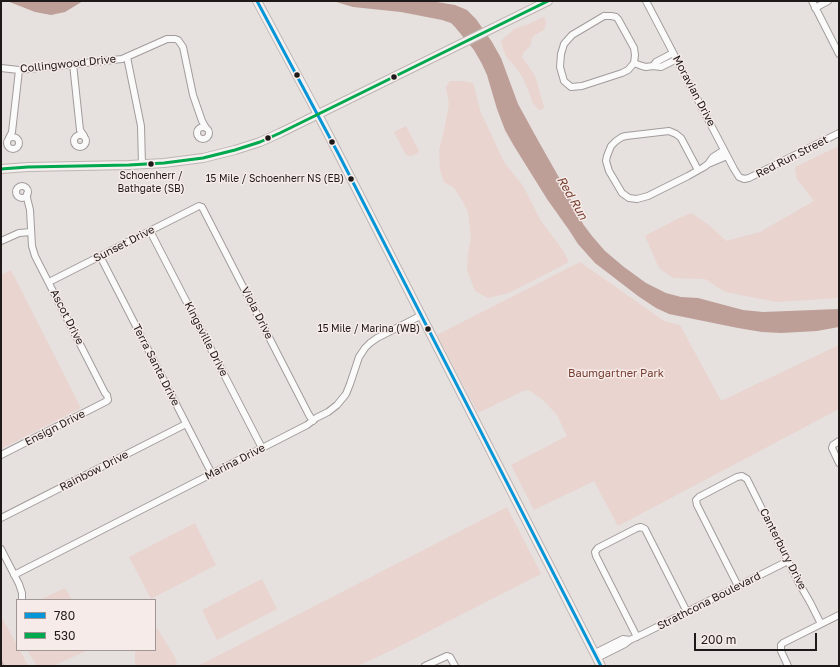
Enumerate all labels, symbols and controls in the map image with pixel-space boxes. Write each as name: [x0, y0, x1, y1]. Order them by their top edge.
street label: Collingwood Drive: [19, 52, 117, 76]
street label: Moravian Drive: [670, 53, 718, 129]
unlabelled marker: [292, 70, 302, 80]
unlabelled marker: [389, 72, 399, 82]
unlabelled marker: [263, 133, 273, 143]
street label: Red Run Street: [754, 133, 830, 181]
unlabelled marker: [327, 137, 337, 147]
marker: Schoenherr / Bathgate (SB): [146, 159, 156, 169]
place label: Schoenherr / Bathgate (SB): [117, 170, 185, 194]
place label: 15 Mile / Schoenherr NS (EB): [206, 173, 344, 185]
marker: 15 Mile / Schoenherr NS (EB): [346, 174, 356, 184]
water label: Red Run: [554, 174, 590, 222]
street label: Sunset Drive: [91, 223, 157, 265]
street label: Viola Drive: [238, 285, 276, 341]
street label: Ascot Drive: [47, 287, 87, 347]
street label: Kingsville Drive: [181, 299, 231, 379]
street label: Terra Santa Drive: [130, 322, 182, 408]
place label: 15 Mile / Marina (WB): [318, 323, 420, 335]
marker: 15 Mile / Marina (WB): [423, 324, 433, 334]
park label: Baumgartner Park: [568, 367, 664, 381]
street label: Ensign Drive: [23, 407, 87, 449]
street label: Marina Drive: [203, 441, 267, 483]
street label: Rainbow Drive: [57, 448, 131, 494]
street label: Canterbury Drive: [757, 506, 809, 592]
street label: Strathcona Boulevard: [655, 569, 763, 633]
legend: [16, 599, 156, 651]
text: 780: [54, 608, 75, 623]
scale bar: [696, 625, 819, 651]
text: 530: [54, 628, 75, 643]
text: 200 m: [701, 632, 736, 647]

